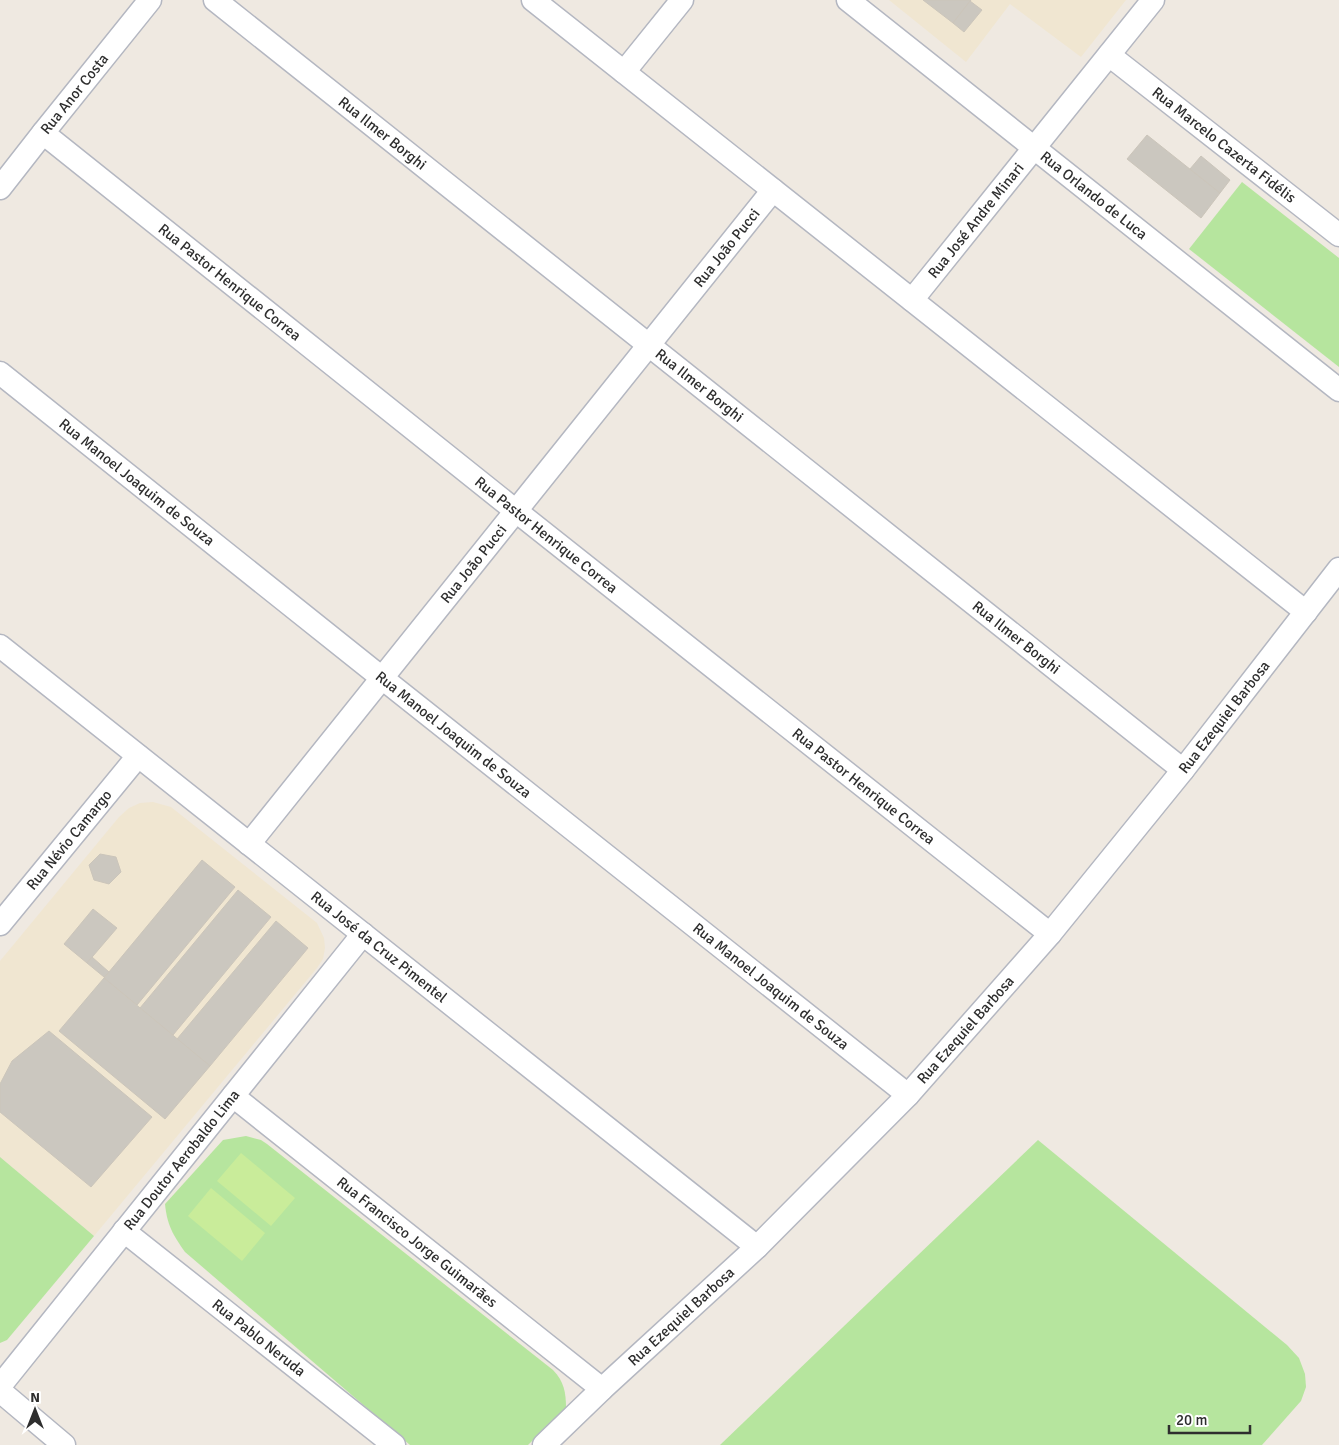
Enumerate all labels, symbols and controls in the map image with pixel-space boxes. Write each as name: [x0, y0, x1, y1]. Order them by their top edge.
street label: Rua Anor Costa: [37, 50, 112, 138]
street label: Rua Marcelo Cazerta Fidélis: [1148, 83, 1300, 207]
street label: Rua Ilmer Borghi: [335, 93, 430, 174]
street label: Rua Orlando de Luca: [1037, 147, 1151, 243]
street label: Rua José Andre Minari: [924, 159, 1028, 282]
street label: Rua João Pucci: [690, 205, 764, 291]
street label: Rua Pastor Henrique Correa: [155, 220, 305, 345]
street label: Rua Ilmer Borghi: [652, 345, 747, 426]
street label: Rua Manoel Joaquim de Souza: [55, 415, 218, 550]
street label: Rua Pastor Henrique Correa: [471, 473, 621, 597]
street label: Rua João Pucci: [436, 521, 510, 607]
street label: Rua Ilmer Borghi: [969, 597, 1064, 678]
street label: Rua Ezequiel Barbosa: [1175, 657, 1274, 777]
street label: Rua Manoel Joaquim de Souza: [372, 667, 535, 802]
street label: Rua Pastor Henrique Correa: [789, 724, 939, 848]
street label: Rua Névio Camargo: [23, 786, 116, 894]
street label: Rua José da Cruz Pimentel: [307, 887, 451, 1006]
street label: Rua Manoel Joaquim de Souza: [689, 919, 852, 1053]
street label: Rua Ezequiel Barbosa: [913, 972, 1018, 1087]
street label: Rua Doutor Aerobaldo Lima: [120, 1086, 243, 1234]
street label: Rua Francisco Jorge Guimarães: [333, 1173, 501, 1312]
street label: Rua Ezequiel Barbosa: [624, 1263, 738, 1370]
street label: Rua Pablo Neruda: [209, 1295, 309, 1380]
north arrow: [10, 1385, 60, 1435]
text: N: [30, 1389, 40, 1406]
scale bar: [1169, 1402, 1250, 1434]
text: 20 m: [1176, 1411, 1207, 1429]

